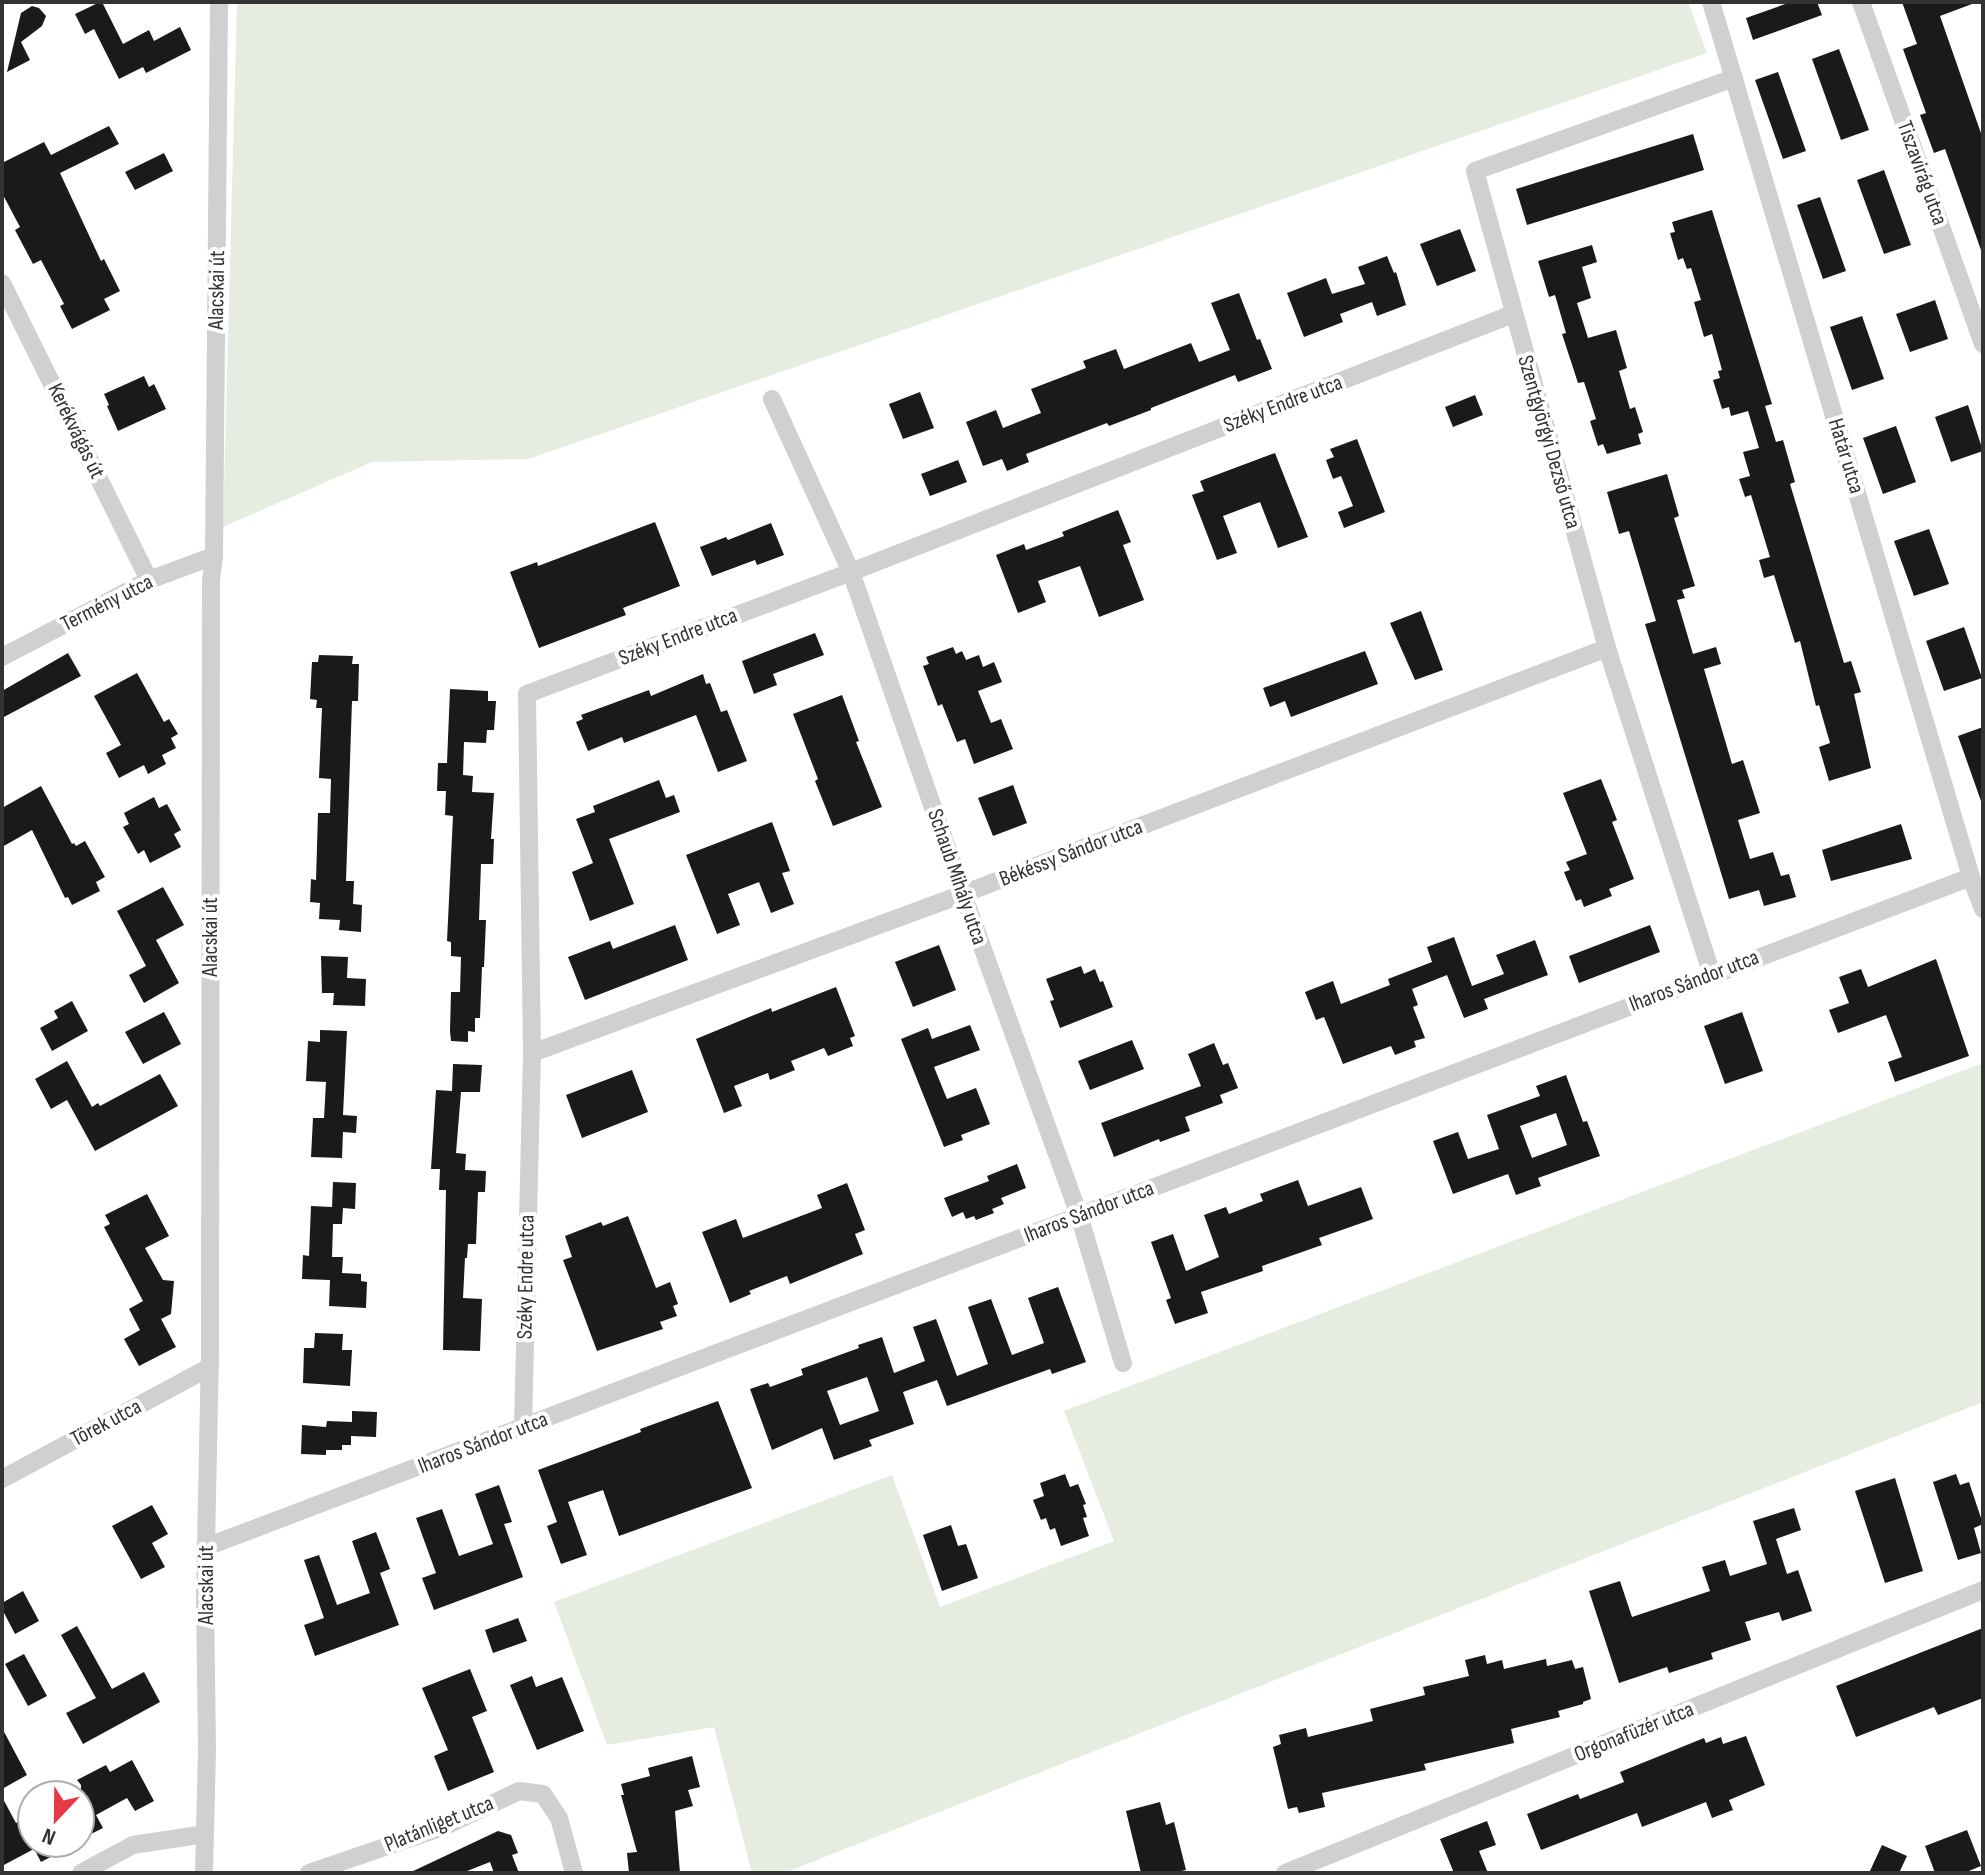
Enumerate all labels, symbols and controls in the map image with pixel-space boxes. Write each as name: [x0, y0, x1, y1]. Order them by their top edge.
street label: Tiszavirág utca: [1891, 117, 1953, 229]
street label: Alacskai út: [203, 250, 231, 331]
street label: Szentgyörgyi Dezső utca: [1511, 352, 1587, 532]
street label: Széky Endre utca: [1220, 369, 1346, 439]
street label: Kerékvágás út: [41, 379, 111, 483]
street label: Határ utca: [1822, 415, 1870, 497]
street label: Termény utca: [56, 568, 158, 638]
street label: Széky Endre utca: [615, 602, 741, 672]
street label: Schaub Mihály utca: [921, 806, 993, 948]
street label: Békéssy Sándor utca: [996, 813, 1146, 893]
street label: Alacskai út: [197, 897, 224, 978]
street label: Iharos Sándor utca: [1625, 944, 1763, 1018]
street label: Iharos Sándor utca: [1020, 1175, 1158, 1249]
street label: Széky Endre utca: [511, 1214, 541, 1340]
street label: Törek utca: [66, 1393, 146, 1453]
street label: Iharos Sándor utca: [414, 1406, 552, 1480]
street label: Alacskai út: [193, 1545, 220, 1626]
street label: Orgonafüzér utca: [1570, 1696, 1698, 1768]
north arrow: [16, 1779, 96, 1859]
street label: Platánliget utca: [380, 1790, 498, 1858]
text: N: [39, 1821, 60, 1851]

